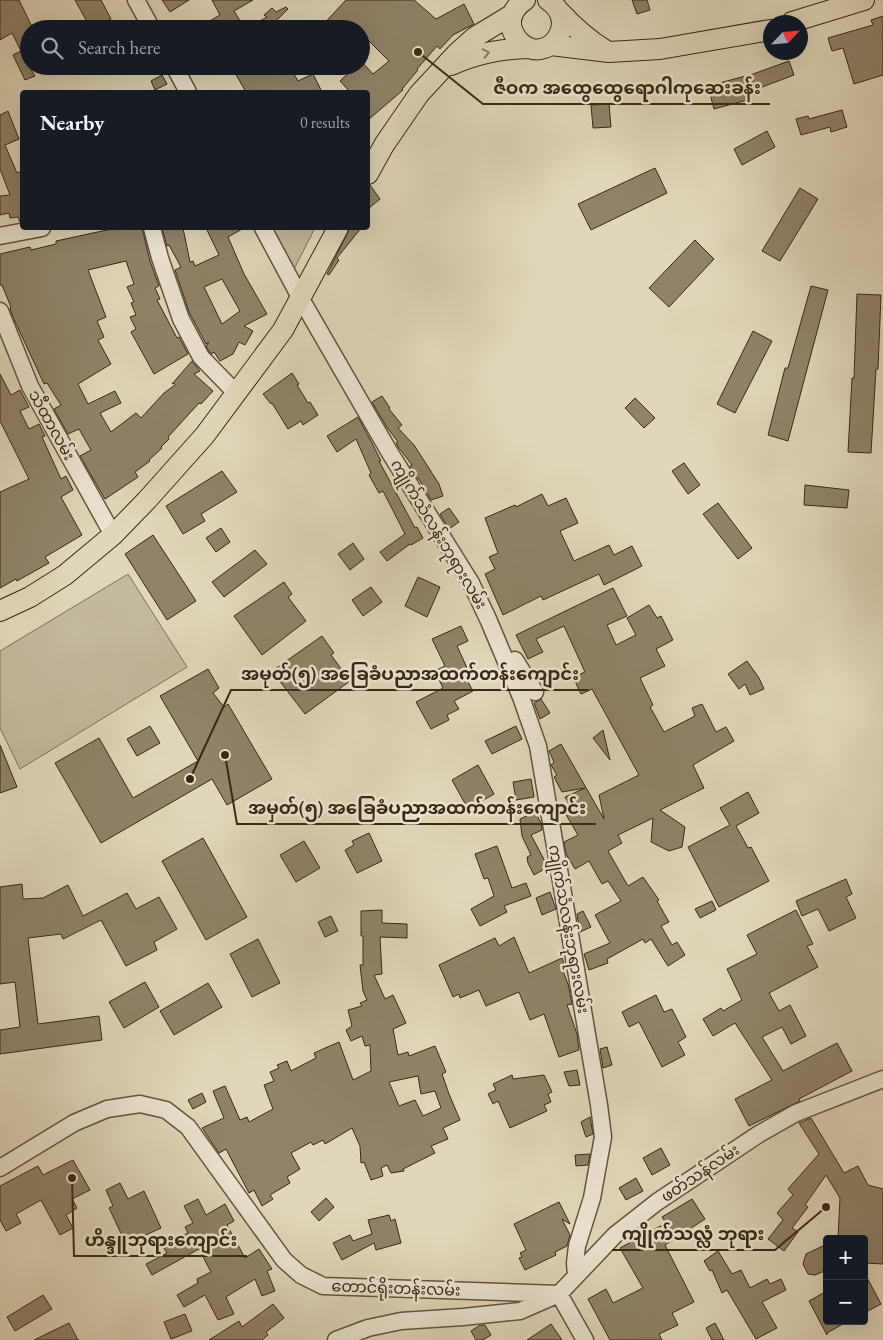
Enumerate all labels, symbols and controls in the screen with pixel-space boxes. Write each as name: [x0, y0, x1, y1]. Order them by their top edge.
north arrow: [763, 15, 808, 60]
search box: [20, 20, 370, 75]
icon: search: [38, 34, 66, 62]
text: Search here: [78, 35, 160, 60]
one-way arrow: [481, 48, 490, 59]
callout: ဇီဝက အထွေထွေရောဂါကုဆေးခန်း: [483, 71, 770, 104]
text: ဇီဝက အထွေထွေရောဂါကုဆေးခန်း: [493, 76, 761, 102]
text: Nearby: [40, 109, 104, 136]
text: 0 results: [300, 112, 350, 133]
street label: သီထာလမ်း: [24, 385, 81, 464]
street label: ကျိုက်သံလန်းဘုရားလမ်း: [382, 455, 493, 615]
callout: အမုတ်(၅) အခြေခံပညာအထက်တန်းကျောင်း: [231, 657, 589, 690]
text: အမုတ်(၅) အခြေခံပညာအထက်တန်းကျောင်း: [241, 662, 579, 689]
callout: အမှတ်(၅) အခြေခံပညာအထက်တန်းကျောင်း: [237, 791, 596, 824]
text: အမှတ်(၅) အခြေခံပညာအထက်တန်းကျောင်း: [248, 796, 586, 823]
street label: ကျိုက်သံလန်းဘုရားလမ်း: [540, 843, 595, 1016]
street label: ဖတ်သန်လမ်း: [656, 1138, 745, 1209]
callout: ကျိုက်သလ္လံ ဘုရား: [612, 1217, 775, 1250]
text: ကျိုက်သလ္လံ ဘုရား: [622, 1222, 764, 1249]
callout: ဟိန္ဒူဘုရားကျောင်း: [74, 1223, 247, 1256]
text: ဟိန္ဒူဘုရားကျောင်း: [85, 1228, 237, 1255]
map controls: [823, 1235, 868, 1325]
button: +: [823, 1235, 868, 1280]
street label: တောင်ရိုးတန်းလမ်း: [331, 1274, 461, 1305]
button: −: [823, 1280, 868, 1325]

